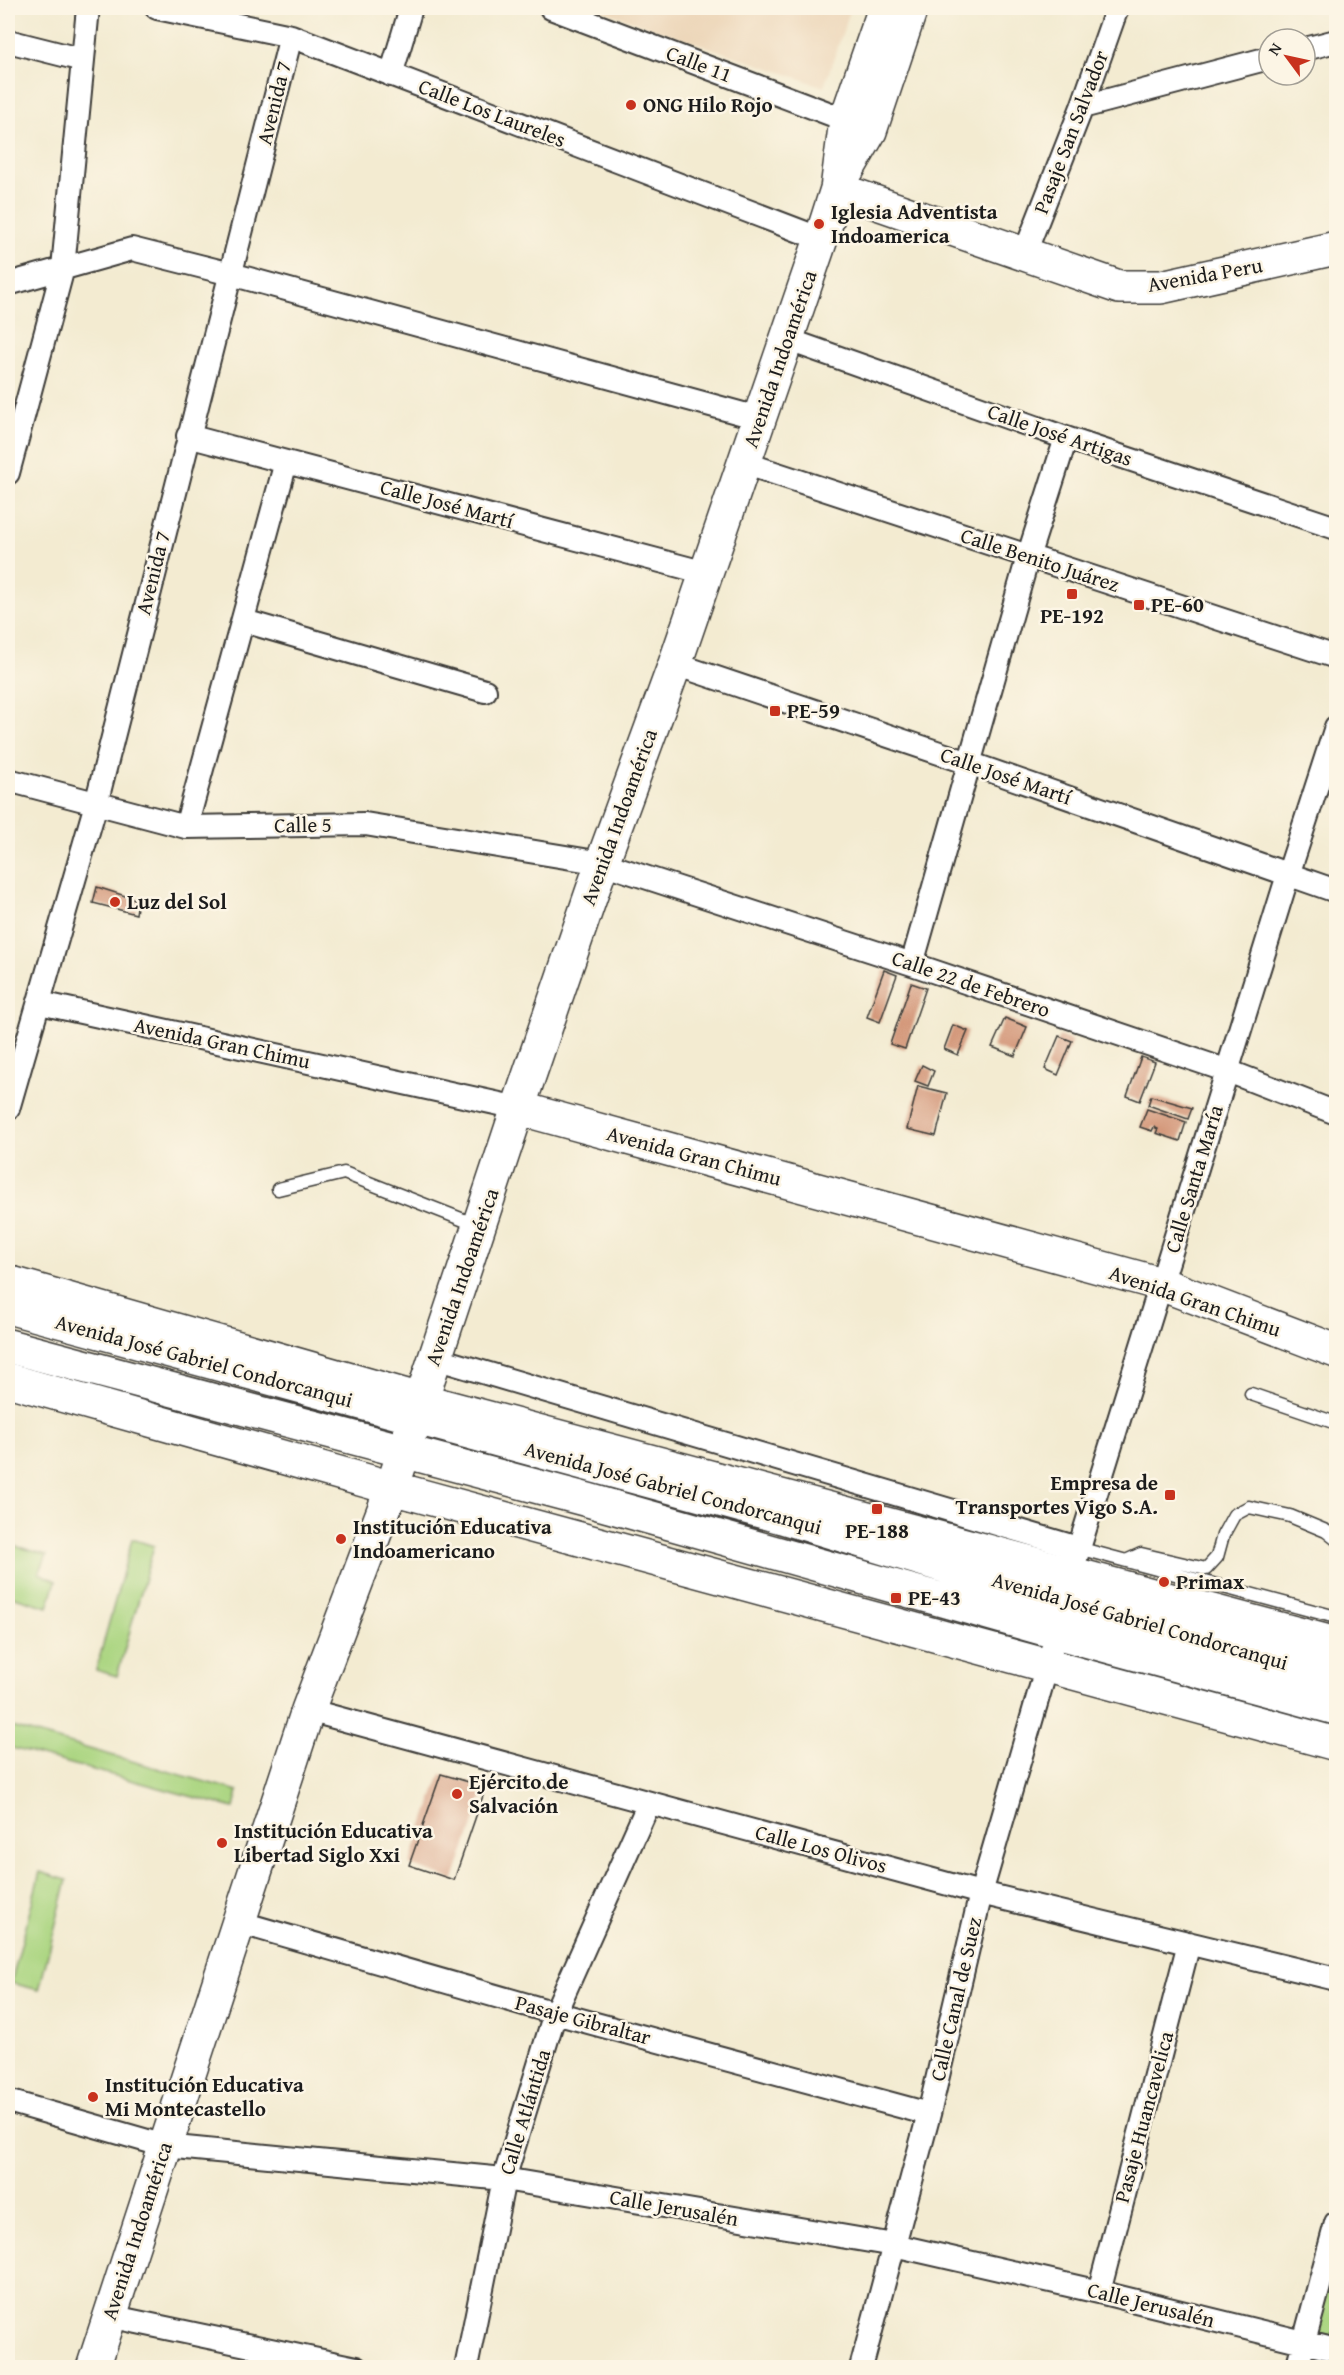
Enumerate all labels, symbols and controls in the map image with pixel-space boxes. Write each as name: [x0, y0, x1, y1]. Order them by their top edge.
north arrow: [1257, 27, 1317, 87]
street label: Calle 11: [662, 37, 736, 90]
text: N: [1261, 38, 1288, 60]
street label: Pasaje San Salvador: [1025, 45, 1116, 218]
street label: Avenida 7: [248, 58, 299, 148]
street label: Calle Los Laureles: [414, 70, 570, 155]
place label: ONG Hilo Rojo: [643, 89, 773, 120]
marker: ONG Hilo Rojo: [624, 98, 638, 112]
place label: Iglesia Adventista Indoamerica: [831, 196, 998, 251]
marker: Iglesia Adventista Indoamerica: [812, 217, 826, 231]
street label: Avenida Peru: [1145, 249, 1265, 300]
street label: Avenida Indoamérica: [735, 266, 824, 452]
street label: Calle José Artigas: [984, 395, 1137, 474]
street label: Calle José Martí: [377, 471, 518, 536]
street label: Calle Benito Juárez: [957, 519, 1123, 600]
street label: Avenida 7: [127, 528, 178, 618]
marker: PE-192: [1065, 587, 1079, 601]
place label: PE-60: [1151, 589, 1204, 620]
marker: PE-60: [1132, 598, 1146, 612]
place label: PE-192: [1040, 600, 1104, 631]
place label: PE-59: [787, 695, 840, 726]
marker: PE-59: [768, 704, 782, 718]
street label: Avenida Indoamérica: [572, 724, 665, 909]
street label: Calle José Martí: [936, 739, 1077, 813]
street label: Calle 5: [274, 808, 332, 841]
place label: Luz del Sol: [127, 886, 227, 917]
marker: Luz del Sol: [108, 895, 122, 909]
street label: Calle 22 de Febrero: [888, 942, 1054, 1025]
street label: Avenida Gran Chimu: [131, 1009, 314, 1076]
street label: Calle Santa María: [1156, 1101, 1231, 1257]
street label: Avenida Gran Chimu: [603, 1117, 786, 1194]
street label: Avenida Indoamérica: [417, 1184, 506, 1370]
street label: Avenida Gran Chimu: [1105, 1257, 1286, 1345]
street label: Avenida José Gabriel Condorcanqui: [52, 1306, 356, 1415]
street label: Avenida José Gabriel Condorcanqui: [521, 1433, 825, 1542]
place label: Empresa de Transportes Vigo S.A.: [956, 1467, 1158, 1522]
marker: Empresa de Transportes Vigo S.A.: [1163, 1488, 1177, 1502]
marker: PE-188: [870, 1502, 884, 1516]
place label: Institución Educativa Indoamericano: [353, 1511, 552, 1566]
place label: PE-188: [845, 1515, 909, 1546]
marker: Institución Educativa Indoamericano: [334, 1532, 348, 1546]
street label: Avenida José Gabriel Condorcanqui: [988, 1563, 1292, 1678]
place label: Primax: [1176, 1566, 1244, 1597]
marker: Primax: [1157, 1575, 1171, 1589]
place label: PE-43: [908, 1582, 961, 1613]
marker: PE-43: [889, 1591, 903, 1605]
place label: Ejército de Salvación: [469, 1766, 568, 1821]
marker: Ejército de Salvación: [450, 1787, 464, 1801]
place label: Institución Educativa Libertad Siglo Xxi: [234, 1815, 433, 1870]
street label: Calle Los Olivos: [752, 1816, 890, 1881]
marker: Institución Educativa Libertad Siglo Xxi: [215, 1836, 229, 1850]
street label: Calle Canal de Suez: [922, 1914, 989, 2084]
street label: Pasaje Gibraltar: [512, 1987, 655, 2053]
street label: Pasaje Huancavelica: [1106, 2028, 1181, 2206]
street label: Calle Atlántida: [491, 2045, 558, 2178]
place label: Institución Educativa Mi Montecastello: [105, 2069, 304, 2124]
marker: Institución Educativa Mi Montecastello: [86, 2090, 100, 2104]
street label: Avenida Indoamérica: [93, 2138, 180, 2324]
street label: Calle Jerusalén: [607, 2181, 741, 2234]
street label: Calle Jerusalén: [1084, 2274, 1218, 2335]

